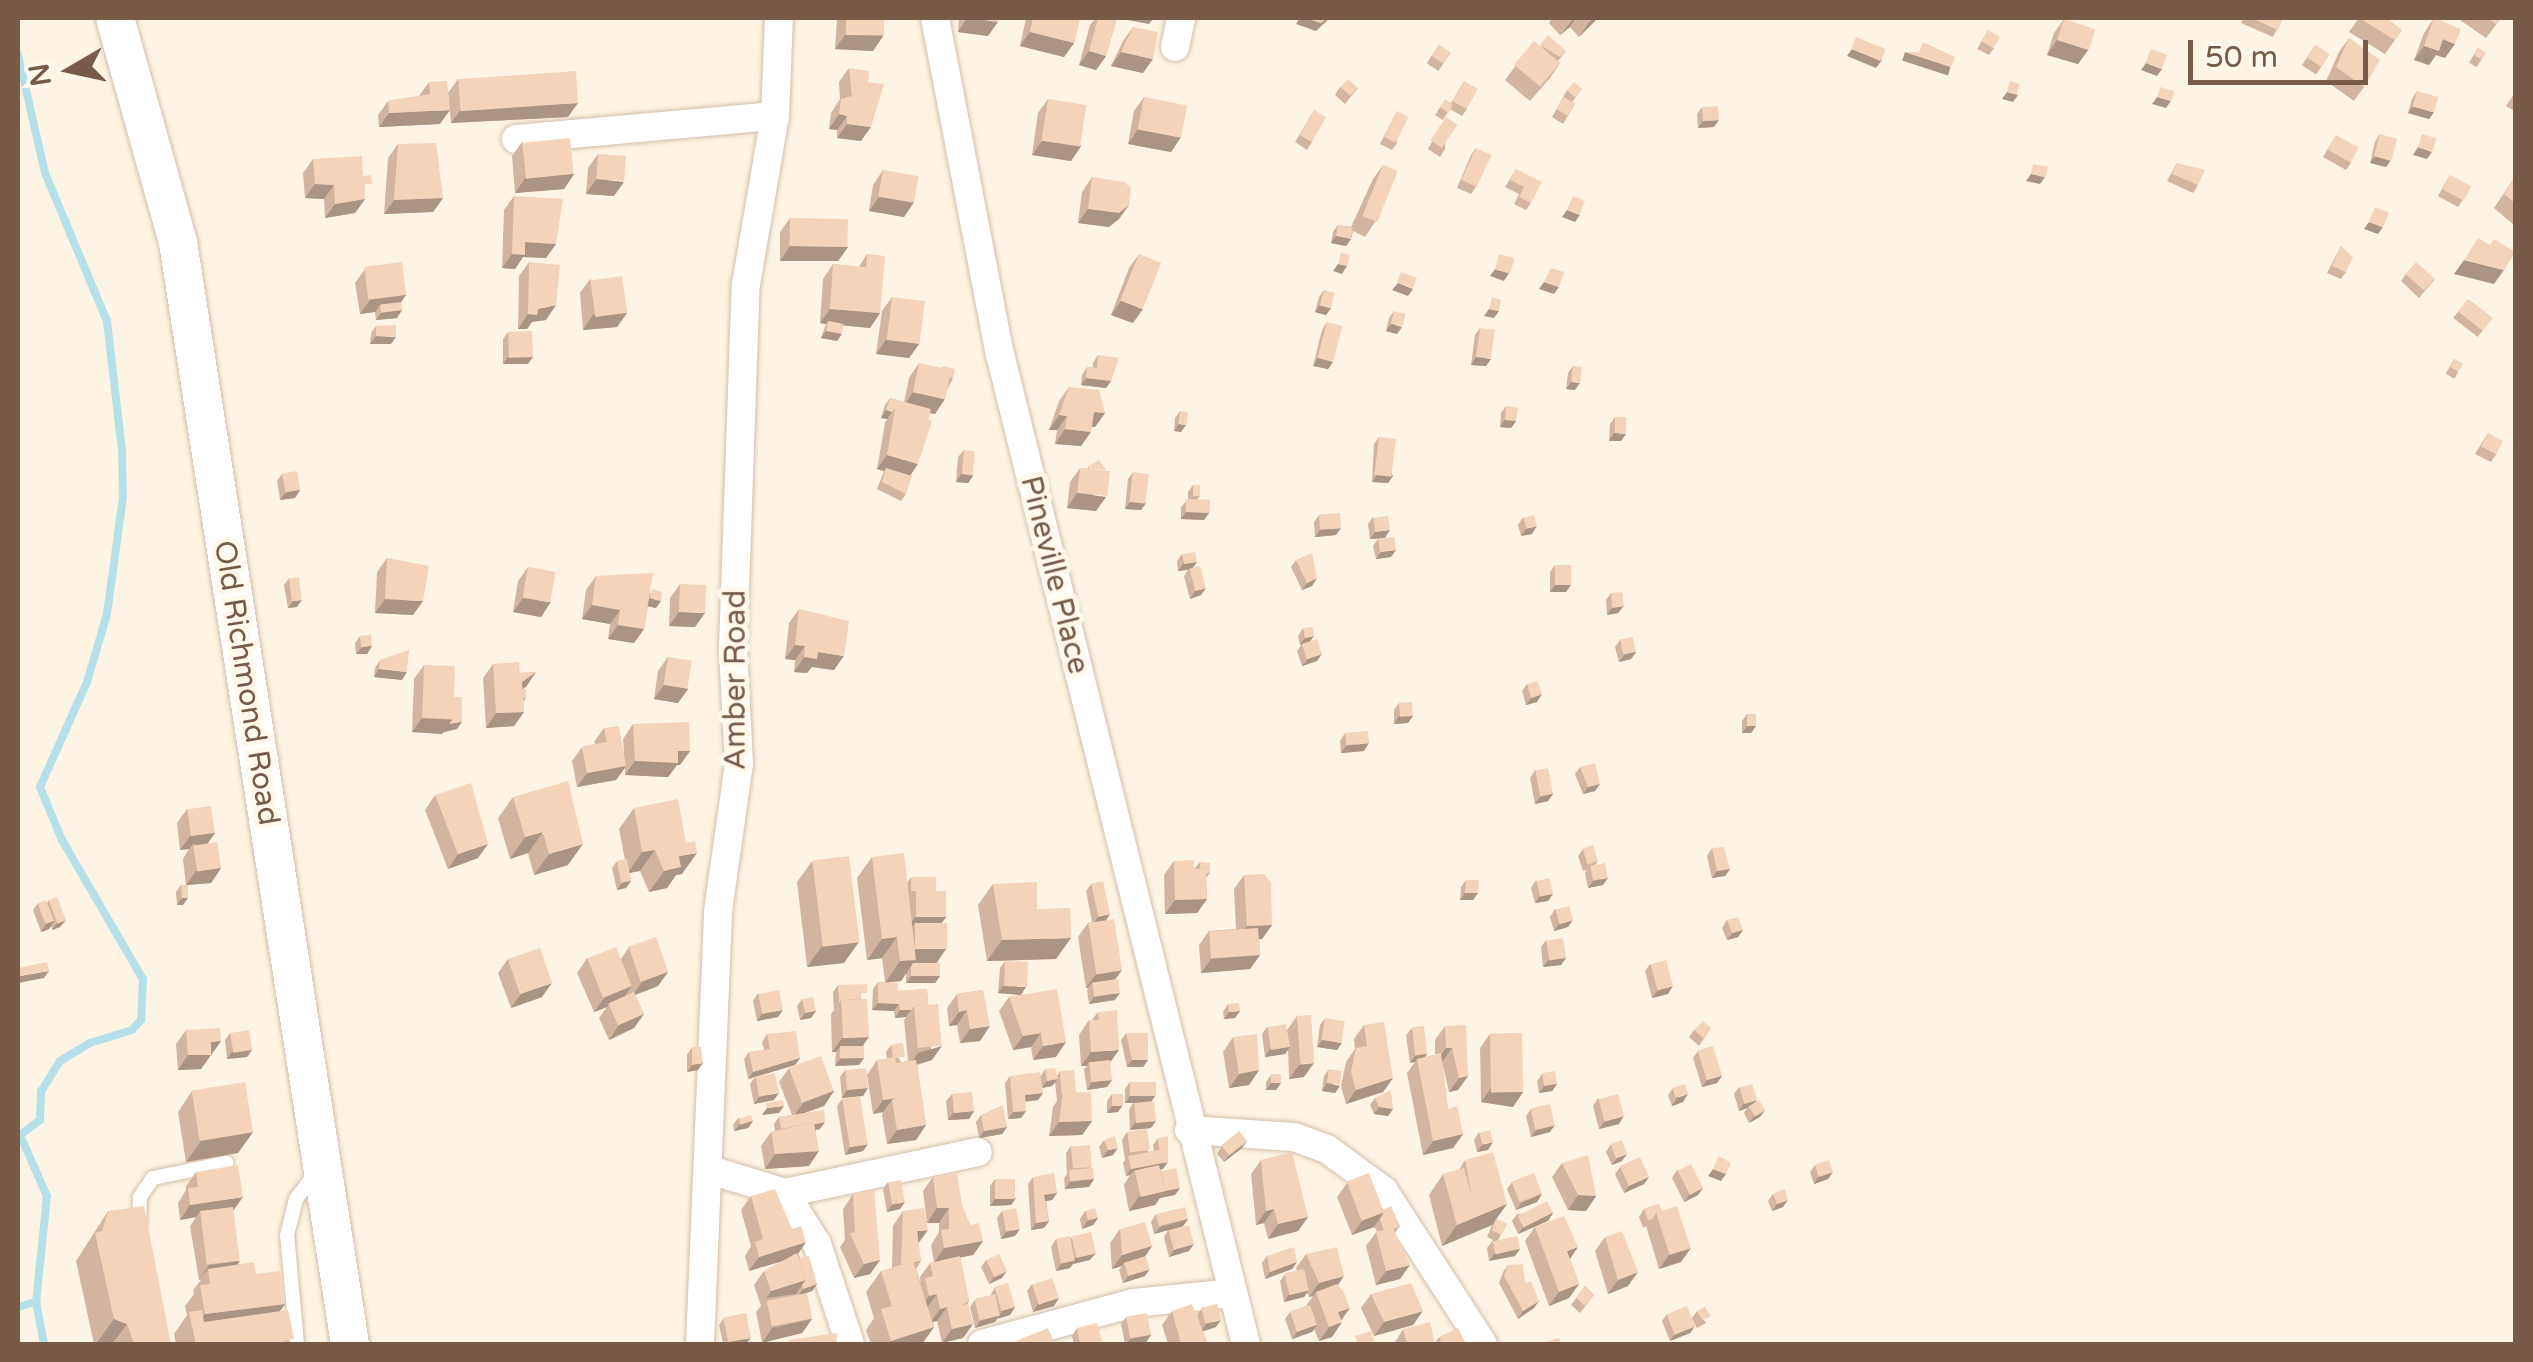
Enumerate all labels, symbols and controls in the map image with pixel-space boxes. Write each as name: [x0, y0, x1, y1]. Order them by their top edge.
north arrow: [20, 20, 120, 120]
scale bar: [2193, 20, 2373, 82]
text: 50 m: [2205, 39, 2278, 76]
text: N: [22, 61, 59, 88]
street label: Pineville Place: [1012, 472, 1096, 678]
street label: Old Richmond Road: [206, 538, 286, 828]
street label: Amber Road: [718, 590, 754, 770]

